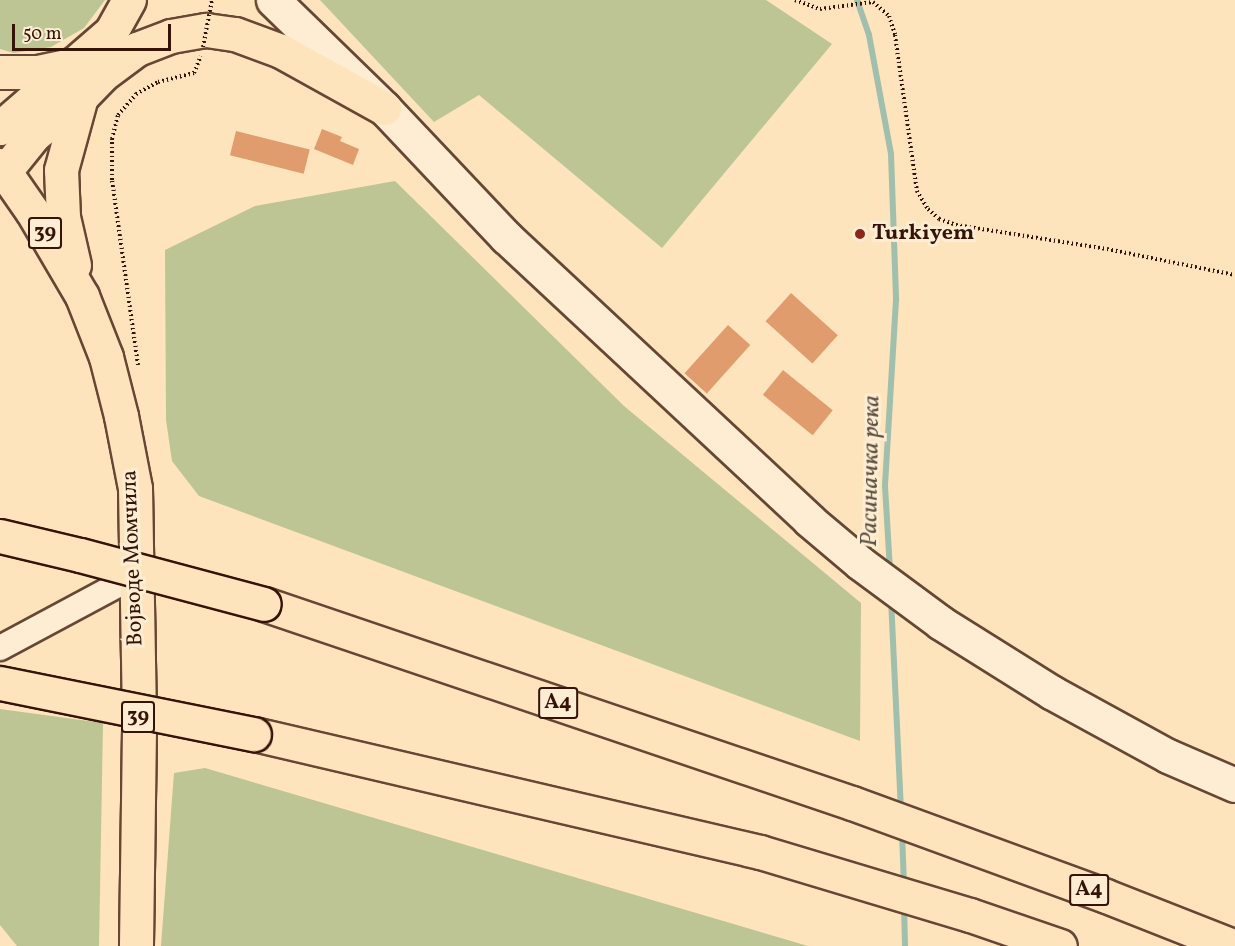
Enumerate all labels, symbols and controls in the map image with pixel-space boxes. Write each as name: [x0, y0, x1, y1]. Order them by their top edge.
scale bar: [15, 12, 174, 50]
text: 50 m: [23, 22, 62, 47]
road number: 39: [27, 215, 63, 251]
place label: Turkiyem: [872, 221, 974, 247]
marker: Turkiyem: [853, 227, 867, 241]
water label: Расиначка река: [856, 395, 888, 547]
street label: Војводе Момчила: [117, 469, 149, 647]
road number: A4: [537, 685, 579, 721]
road number: 39: [120, 699, 156, 735]
road number: A4: [1068, 872, 1110, 908]

